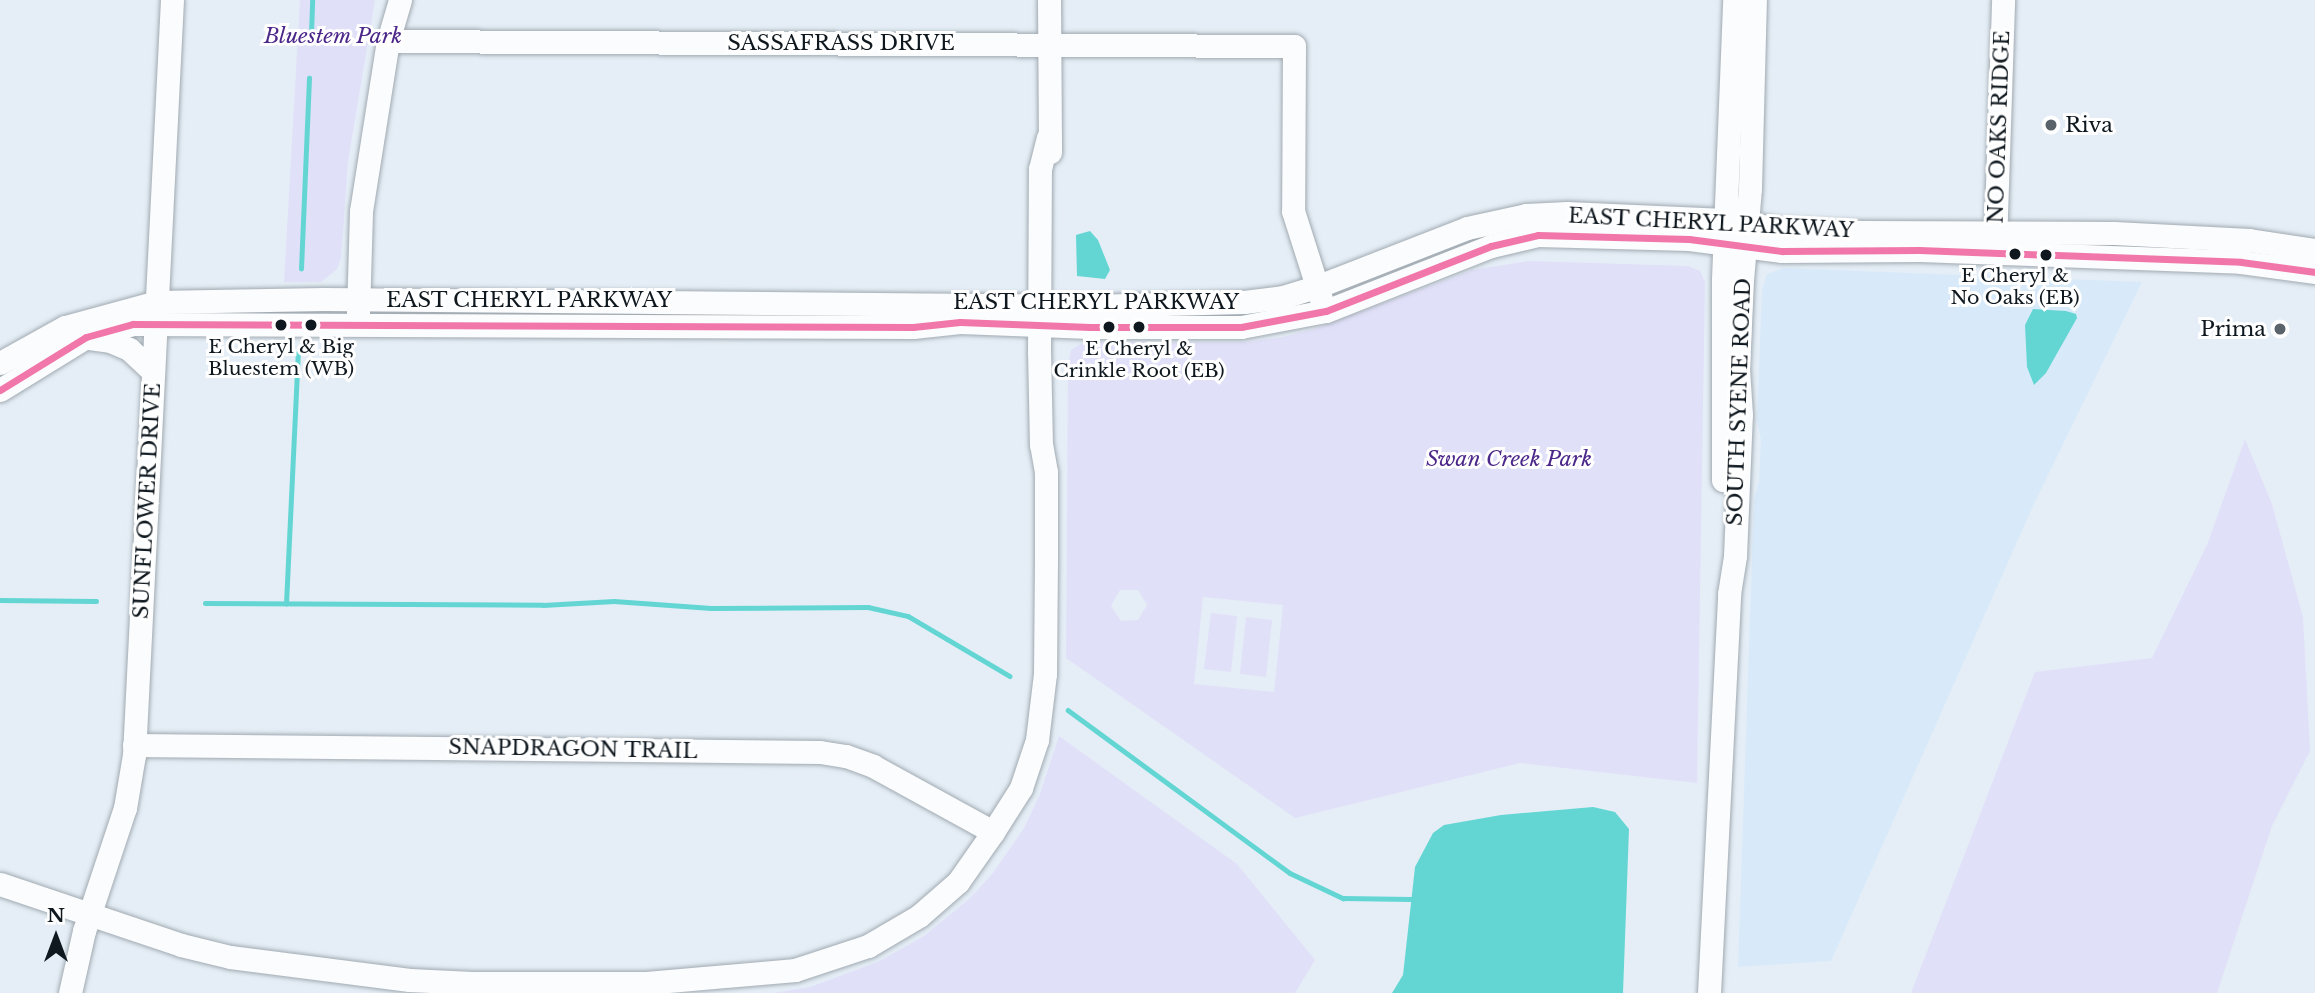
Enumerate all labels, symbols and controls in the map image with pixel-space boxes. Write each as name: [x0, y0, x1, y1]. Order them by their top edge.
park label: Bluestem Park: [264, 23, 402, 49]
street label: SASSAFRASS DRIVE: [727, 30, 955, 56]
street label: NO OAKS RIDGE: [1983, 30, 2015, 224]
place label: Riva: [2065, 112, 2113, 138]
marker: Riva: [2043, 117, 2059, 133]
street label: EAST CHERYL PARKWAY: [1567, 203, 1855, 243]
marker: E Cheryl & No Oaks (EB): [2008, 247, 2022, 261]
unlabelled marker: [2039, 248, 2053, 262]
place label: E Cheryl & No Oaks (EB): [1950, 265, 2080, 309]
street label: SOUTH SYENE ROAD: [1722, 278, 1756, 526]
street label: EAST CHERYL PARKWAY: [385, 287, 673, 313]
street label: EAST CHERYL PARKWAY: [952, 289, 1240, 315]
place label: Prima: [2200, 316, 2266, 342]
marker: E Cheryl & Big Bluestem (WB): [274, 318, 288, 332]
unlabelled marker: [304, 318, 318, 332]
unlabelled marker: [1102, 320, 1116, 334]
marker: E Cheryl & Crinkle Root (EB): [1132, 320, 1146, 334]
marker: Prima: [2272, 321, 2288, 337]
place label: E Cheryl & Big Bluestem (WB): [208, 336, 354, 380]
place label: E Cheryl & Crinkle Root (EB): [1054, 338, 1224, 382]
street label: SUNFLOWER DRIVE: [128, 382, 166, 620]
park label: Swan Creek Park: [1426, 446, 1592, 472]
street label: SNAPDRAGON TRAIL: [448, 734, 698, 764]
north arrow: [21, 902, 91, 972]
text: N: [47, 904, 65, 927]

